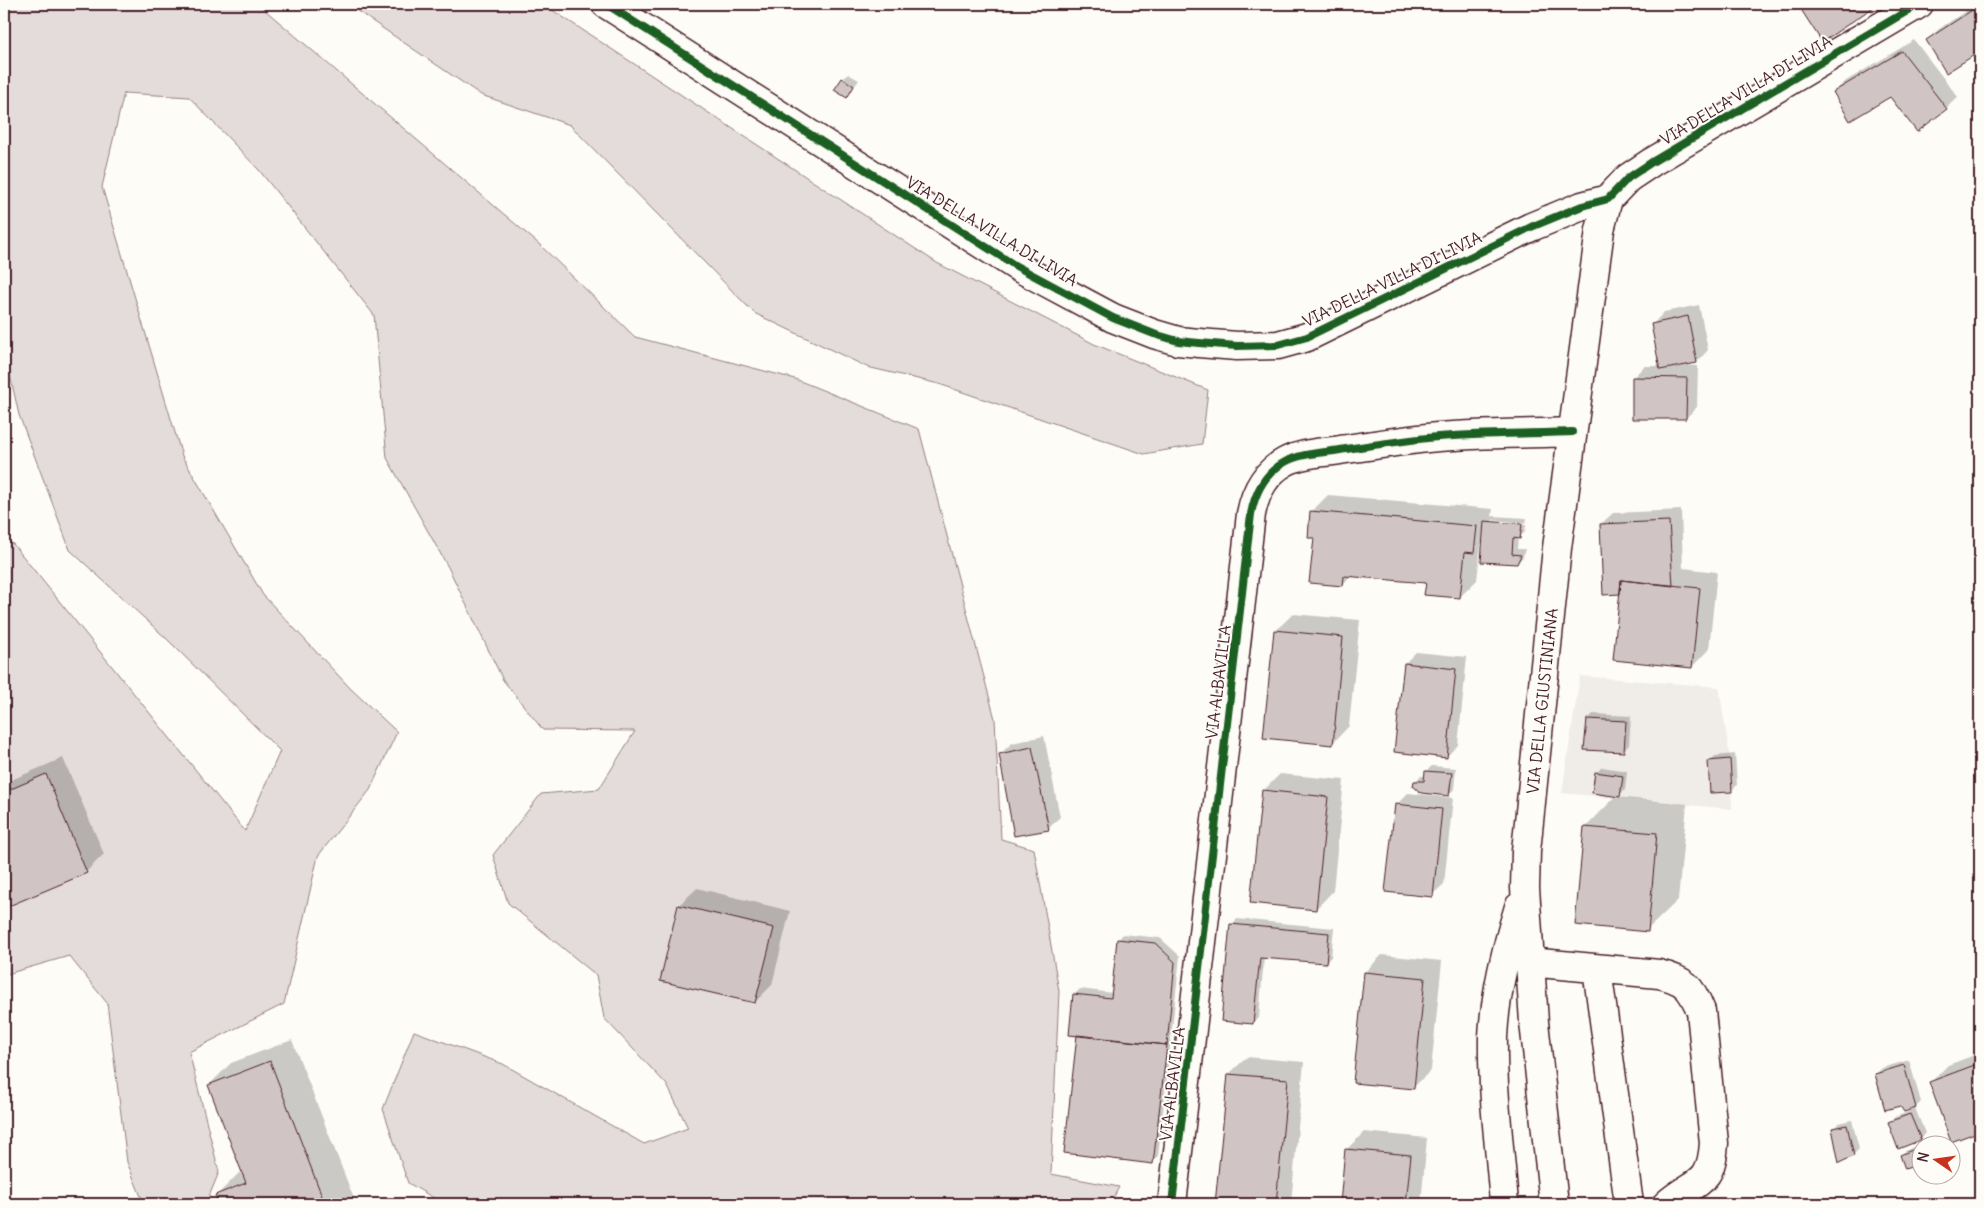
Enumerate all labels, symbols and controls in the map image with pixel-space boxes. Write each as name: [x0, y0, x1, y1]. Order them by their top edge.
street label: VIA DELLA VILLA DI LIVIA: [1657, 31, 1835, 149]
street label: VIA DELLA VILLA DI LIVIA: [903, 172, 1081, 290]
street label: VIA DELLA VILLA DI LIVIA: [1299, 227, 1485, 331]
street label: VIA DELLA GIUSTINIANA: [1522, 607, 1562, 795]
street label: VIA ALBAVILLA: [1201, 624, 1235, 740]
street label: VIA ALBAVILLA: [1155, 1026, 1189, 1142]
north arrow: [1912, 1136, 1962, 1186]
text: N: [1913, 1150, 1933, 1164]

